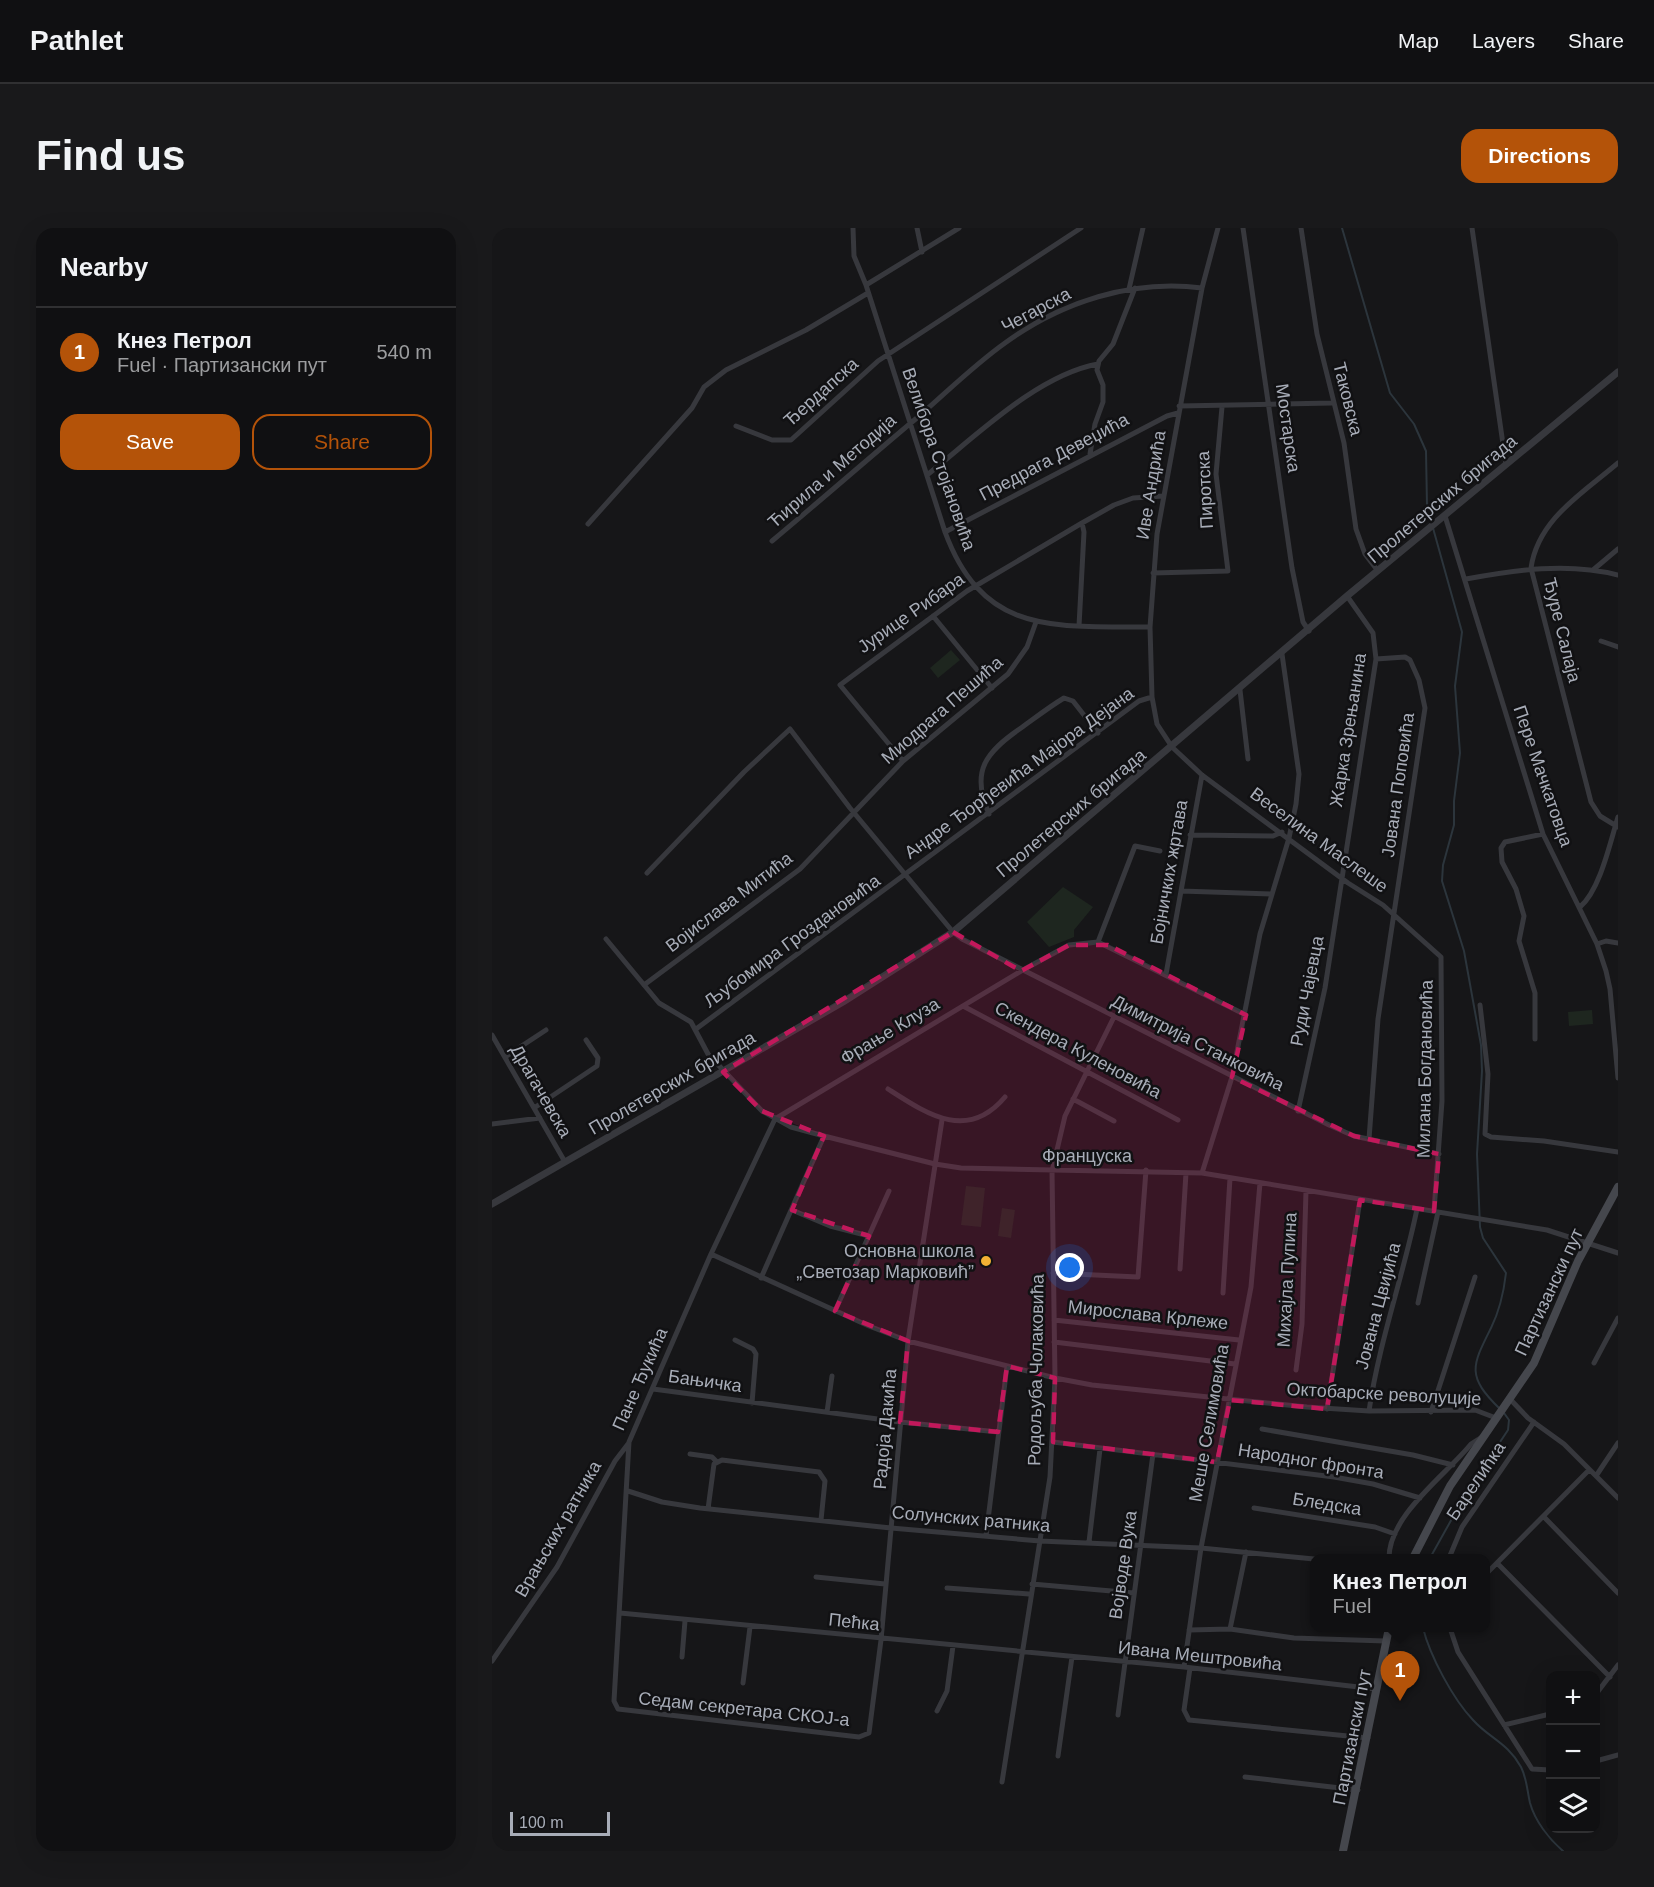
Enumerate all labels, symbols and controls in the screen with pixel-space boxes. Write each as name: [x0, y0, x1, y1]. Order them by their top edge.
text: Pathlet: [30, 25, 123, 56]
text: Map: [1398, 29, 1439, 52]
text: Layers: [1472, 29, 1535, 52]
text: Share: [1568, 29, 1624, 52]
button: Directions: [1461, 129, 1618, 183]
text: Find us: [36, 132, 185, 179]
text: Nearby: [60, 252, 148, 282]
street label: Чегарска: [998, 283, 1075, 337]
text: Кнез Петрол: [117, 328, 252, 353]
text: 1: [74, 341, 85, 363]
text: 540 m: [376, 341, 432, 363]
street label: Ђердапска: [780, 353, 863, 430]
text: Fuel · Партизански пут: [117, 354, 327, 376]
street label: Таковска: [1329, 360, 1367, 439]
street label: Велибора Стојановића: [898, 365, 980, 554]
street label: Мостарска: [1272, 382, 1304, 475]
street label: Ћирила и Методија: [764, 409, 901, 532]
street label: Предрага Девеџића: [976, 409, 1133, 505]
button: Save: [60, 414, 240, 470]
button: Share: [252, 414, 432, 470]
street label: Иве Андрића: [1133, 428, 1170, 541]
street label: Пролетерских бригада: [1363, 430, 1521, 567]
street label: Пиротска: [1193, 450, 1217, 529]
street label: Јурице Рибара: [854, 568, 969, 657]
street label: Ђуре Салаја: [1539, 576, 1585, 685]
street label: Миодрага Пешића: [877, 651, 1007, 768]
street label: Жарка Зрењанина: [1326, 651, 1370, 808]
street label: Андре Ђорђевића Мајора Дејана: [901, 683, 1138, 863]
street label: Пере Мачкатовца: [1509, 703, 1577, 850]
street label: Јована Поповића: [1378, 711, 1418, 859]
street label: Пролетерских бригада: [992, 744, 1150, 881]
street label: Веселина Маслеше: [1246, 783, 1392, 897]
street label: Бојничких жртава: [1146, 797, 1192, 946]
street label: Војислава Митића: [662, 847, 797, 956]
street label: Љубомира Гроздановића: [700, 870, 885, 1012]
street label: Руди Чајевца: [1287, 933, 1328, 1048]
street label: Милана Богдановића: [1413, 979, 1437, 1158]
street label: Димитрија Станковића: [1108, 991, 1288, 1096]
street label: Фрање Клуза: [837, 993, 944, 1068]
street label: Скендера Куленовића: [991, 998, 1166, 1103]
street label: Пролетерских бригада: [585, 1027, 759, 1139]
street label: Драгачевска: [506, 1041, 576, 1142]
street label: Француска: [1042, 1146, 1133, 1166]
street label: Михајла Пупина: [1273, 1211, 1301, 1348]
street label: Партизански пут: [1511, 1225, 1587, 1359]
street label: Јована Цвијића: [1351, 1240, 1405, 1372]
place label: Основна школа „Светозар Марковић”: [796, 1241, 975, 1282]
your location: [1055, 1253, 1084, 1282]
marker: Основна школа „Светозар Марковић”: [979, 1254, 993, 1268]
street label: Родољуба Чолаковића: [1024, 1273, 1048, 1466]
street label: Мирослава Крлеже: [1067, 1297, 1229, 1333]
street label: Пане Ђукића: [608, 1324, 672, 1434]
street label: Меше Селимовића: [1185, 1342, 1233, 1503]
street label: Бањичка: [667, 1366, 744, 1396]
street label: Радоја Дакића: [870, 1367, 900, 1490]
street label: Октобарске револуције: [1286, 1379, 1482, 1409]
street label: Барелићка: [1443, 1437, 1510, 1524]
street label: Народног фронта: [1237, 1440, 1386, 1483]
street label: Врањских ратника: [511, 1457, 606, 1601]
street label: Бледска: [1291, 1489, 1364, 1519]
street label: Солунских ратника: [891, 1502, 1052, 1536]
street label: Војводе Вука: [1105, 1508, 1141, 1621]
popup: [1310, 1554, 1490, 1632]
text: Кнез Петрол: [1333, 1569, 1467, 1594]
text: Fuel: [1333, 1595, 1371, 1617]
street label: Пећка: [827, 1609, 882, 1635]
street label: Ивана Мештровића: [1117, 1637, 1284, 1675]
pin: 1: [1380, 1652, 1420, 1701]
street label: Партизански пут: [1329, 1667, 1375, 1807]
map controls: [1546, 1671, 1600, 1833]
button: +: [1546, 1671, 1600, 1725]
street label: Седам секретара СКОЈ-а: [637, 1688, 852, 1730]
button: −: [1546, 1725, 1600, 1779]
button: layers: [1546, 1779, 1600, 1833]
scale bar: [510, 1809, 610, 1836]
text: 100 m: [519, 1814, 563, 1831]

